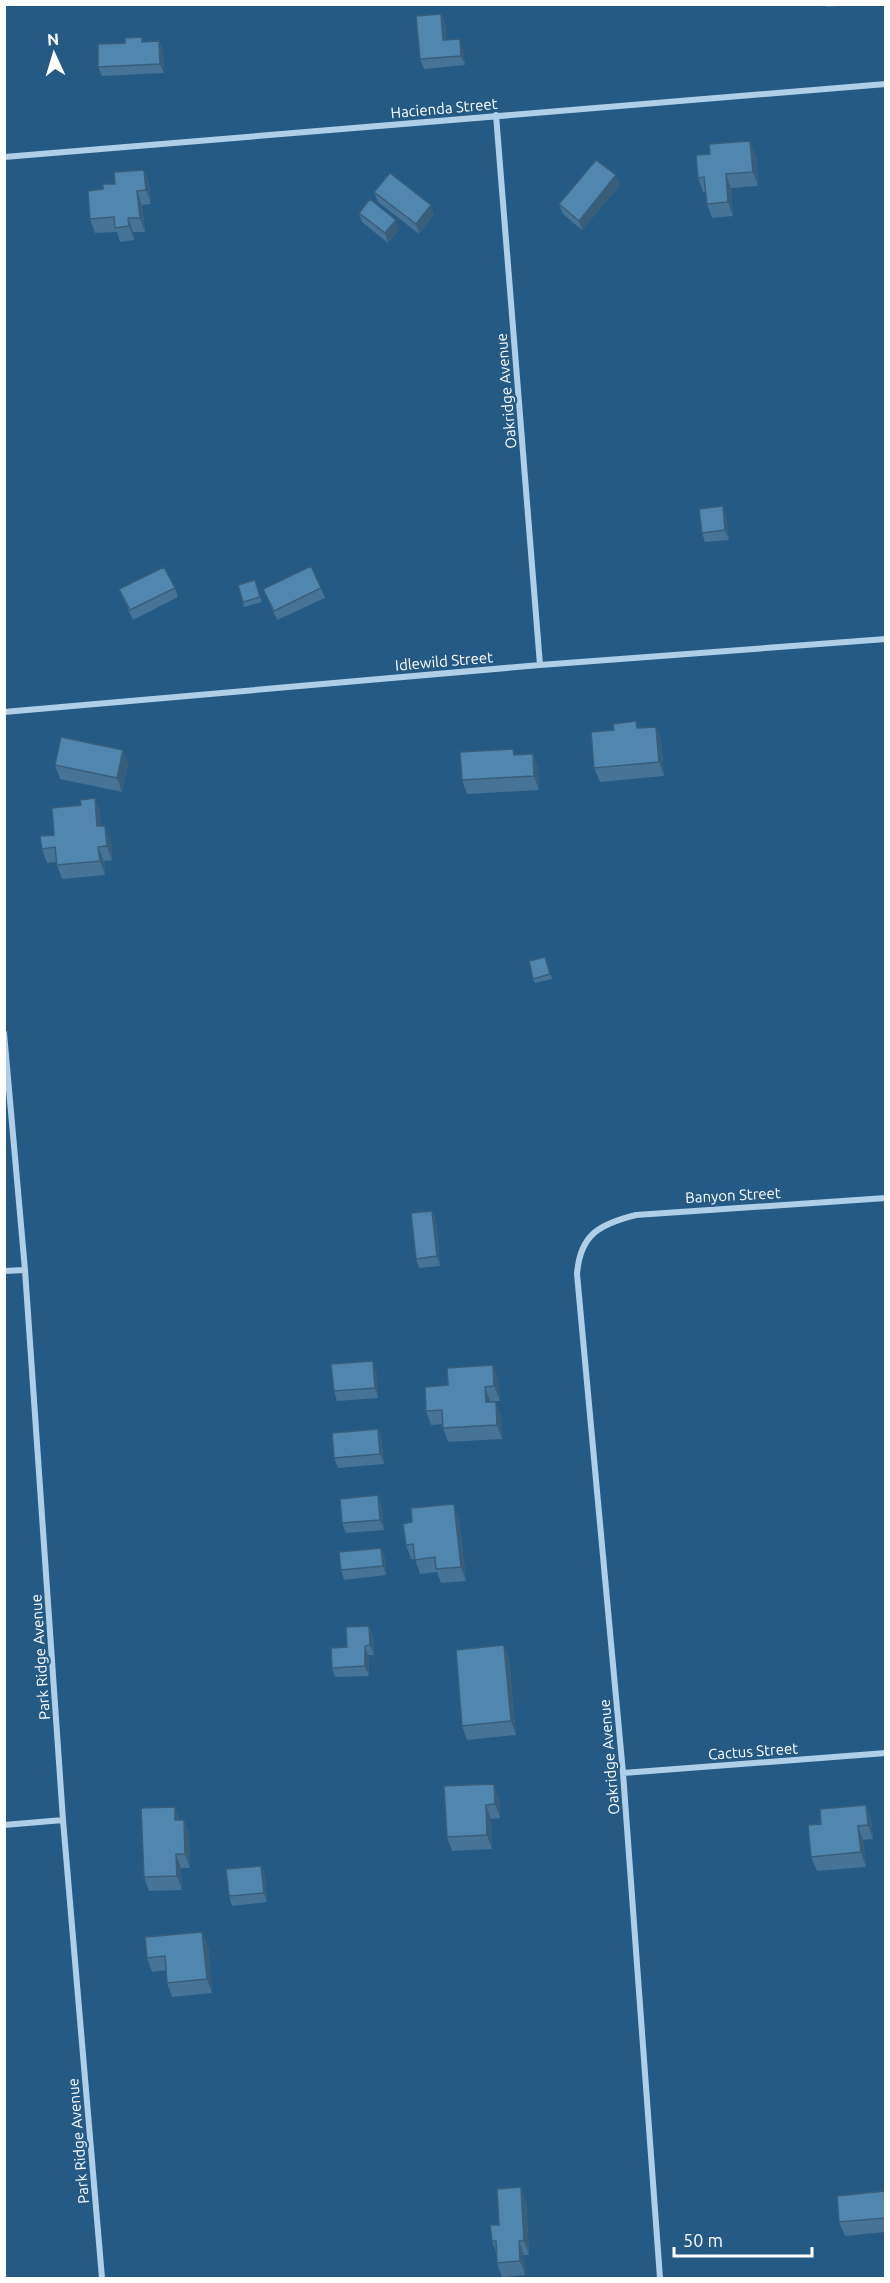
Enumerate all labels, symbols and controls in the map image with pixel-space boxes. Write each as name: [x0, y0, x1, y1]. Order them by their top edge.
north arrow: [24, 24, 84, 84]
text: N: [46, 30, 60, 48]
street label: Hacienda Street: [390, 95, 498, 121]
street label: Oakridge Avenue: [492, 333, 520, 449]
street label: Idlewild Street: [394, 648, 494, 674]
street label: Banyon Street: [685, 1184, 781, 1206]
street label: Park Ridge Avenue: [27, 1594, 53, 1720]
street label: Oakridge Avenue: [595, 1699, 623, 1815]
street label: Cactus Street: [707, 1739, 799, 1763]
street label: Park Ridge Avenue: [64, 2078, 92, 2204]
scale bar: [674, 2220, 812, 2258]
text: 50 m: [683, 2230, 723, 2250]

